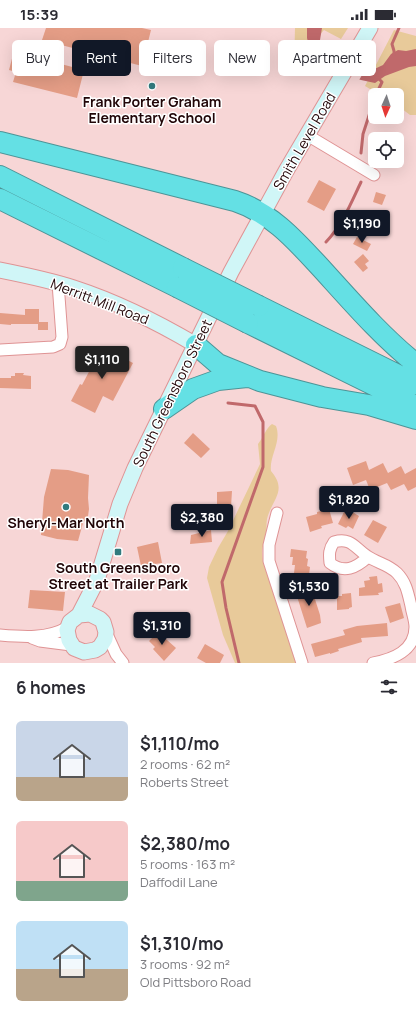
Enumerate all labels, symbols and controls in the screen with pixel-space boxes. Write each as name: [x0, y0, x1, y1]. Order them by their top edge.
text: 15:39: [20, 4, 59, 25]
chip: Buy: [12, 40, 64, 76]
chip: Rent: [72, 40, 131, 76]
chip: Filters: [139, 40, 206, 76]
chip: New: [214, 40, 270, 76]
chip: Apartment: [278, 40, 376, 76]
marker: Frank Porter Graham Elementary School: [147, 81, 157, 91]
north arrow: [368, 88, 404, 124]
map controls: [368, 88, 404, 168]
street label: Smith Level Road: [268, 89, 340, 193]
place label: Frank Porter Graham Elementary School: [83, 92, 221, 127]
button: locate: [368, 132, 404, 168]
pin: $1,190: [329, 210, 395, 244]
text: $1,190: [343, 214, 381, 232]
street label: Merritt Mill Road: [48, 273, 152, 329]
street label: South Greensboro Street: [128, 316, 216, 470]
pin: $1,110: [69, 346, 135, 380]
text: $1,110: [84, 350, 120, 368]
pin: $1,820: [316, 486, 382, 520]
text: $1,820: [328, 490, 370, 508]
marker: Sheryl-Mar North: [61, 502, 71, 512]
pin: $2,380: [169, 504, 235, 538]
text: $2,380: [180, 508, 224, 526]
place label: Sheryl-Mar North: [8, 513, 124, 532]
marker: South Greensboro Street at Trailer Park: [113, 547, 123, 557]
place label: South Greensboro Street at Trailer Park: [48, 558, 188, 593]
pin: $1,530: [276, 573, 342, 607]
text: $1,530: [288, 577, 330, 595]
pin: $1,310: [129, 612, 195, 646]
text: $1,310: [142, 616, 182, 634]
text: 6 homes: [16, 676, 86, 699]
icon: filters: [378, 676, 400, 698]
text: $1,110/mo: [140, 732, 219, 755]
icon: home: [48, 737, 96, 785]
text: 2 rooms · 62 m²: [140, 755, 230, 773]
text: Roberts Street: [140, 773, 229, 791]
text: $2,380/mo: [140, 832, 230, 855]
icon: home: [48, 837, 96, 885]
text: 5 rooms · 163 m²: [140, 855, 235, 873]
text: Daffodil Lane: [140, 873, 218, 891]
text: $1,310/mo: [140, 932, 224, 955]
icon: home: [48, 937, 96, 985]
text: 3 rooms · 92 m²: [140, 955, 230, 973]
text: Old Pittsboro Road: [140, 973, 251, 991]

